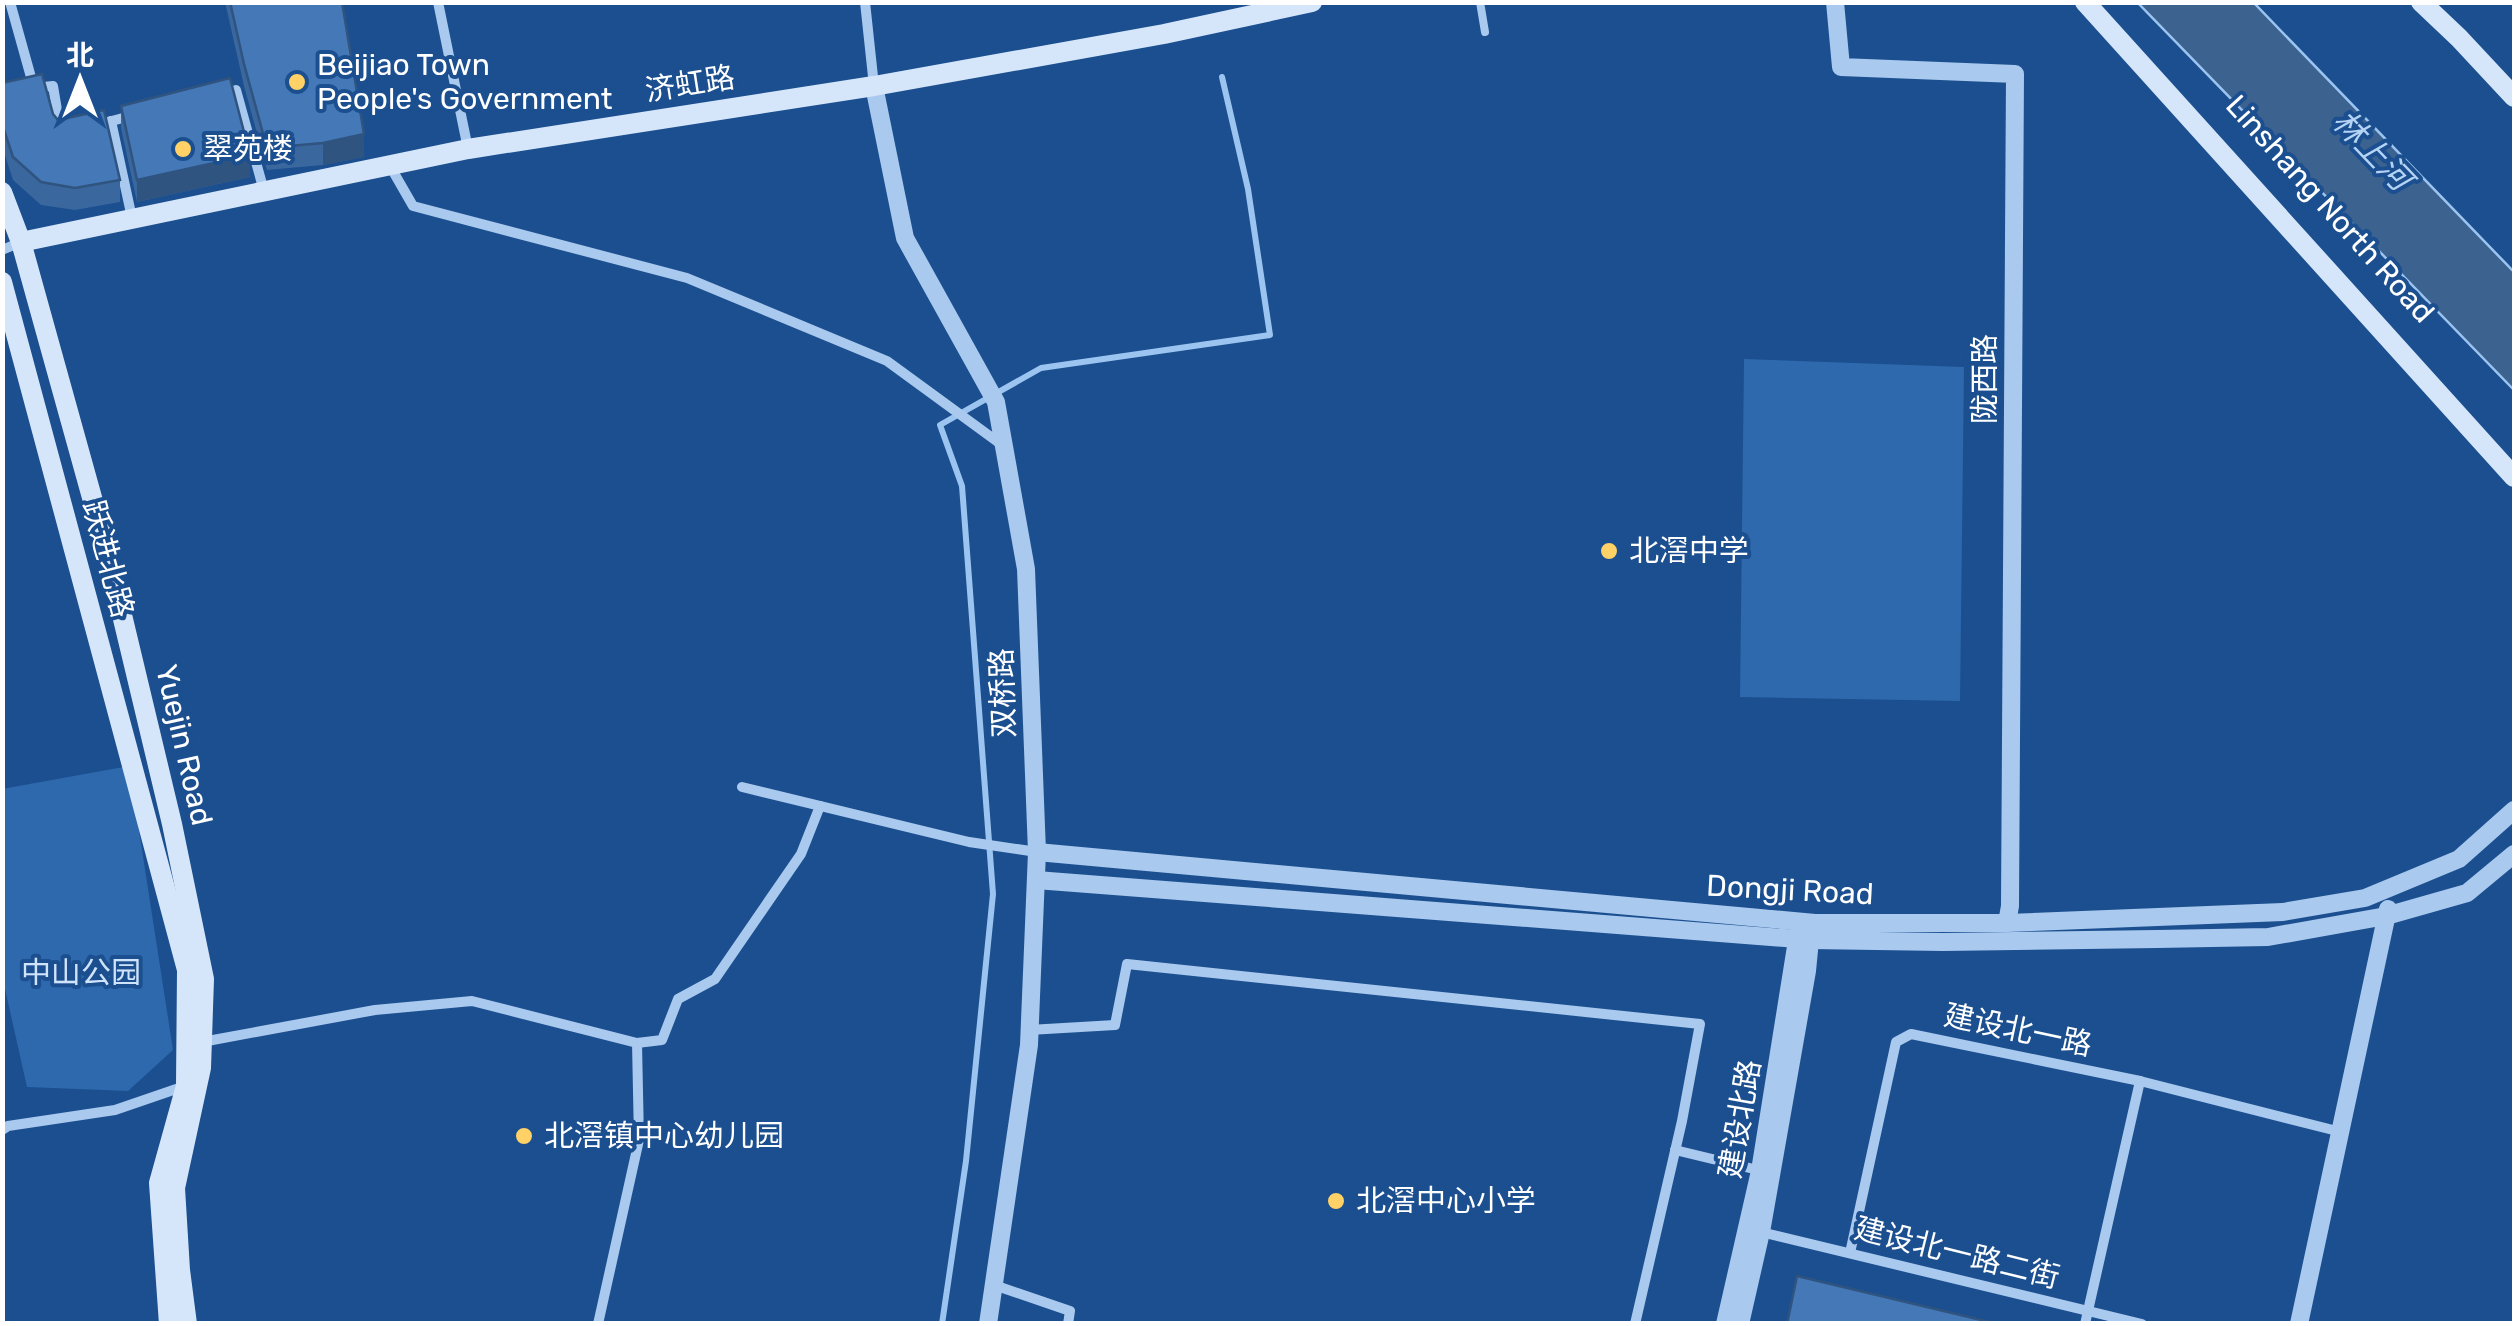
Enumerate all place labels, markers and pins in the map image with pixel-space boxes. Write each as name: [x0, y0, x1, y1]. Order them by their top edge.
place label: Beijiao Town People's Government: [317, 47, 613, 117]
marker: Beijiao Town People's Government: [286, 71, 308, 93]
place label: 翠苑楼: [203, 131, 293, 167]
marker: 翠苑楼: [172, 138, 194, 160]
place label: 北滘中学: [1629, 533, 1749, 569]
marker: 北滘中学: [1598, 540, 1620, 562]
place label: 北滘镇中心幼儿园: [544, 1118, 784, 1154]
marker: 北滘镇中心幼儿园: [513, 1125, 535, 1147]
place label: 北滘中心小学: [1356, 1183, 1536, 1219]
marker: 北滘中心小学: [1325, 1190, 1347, 1212]

